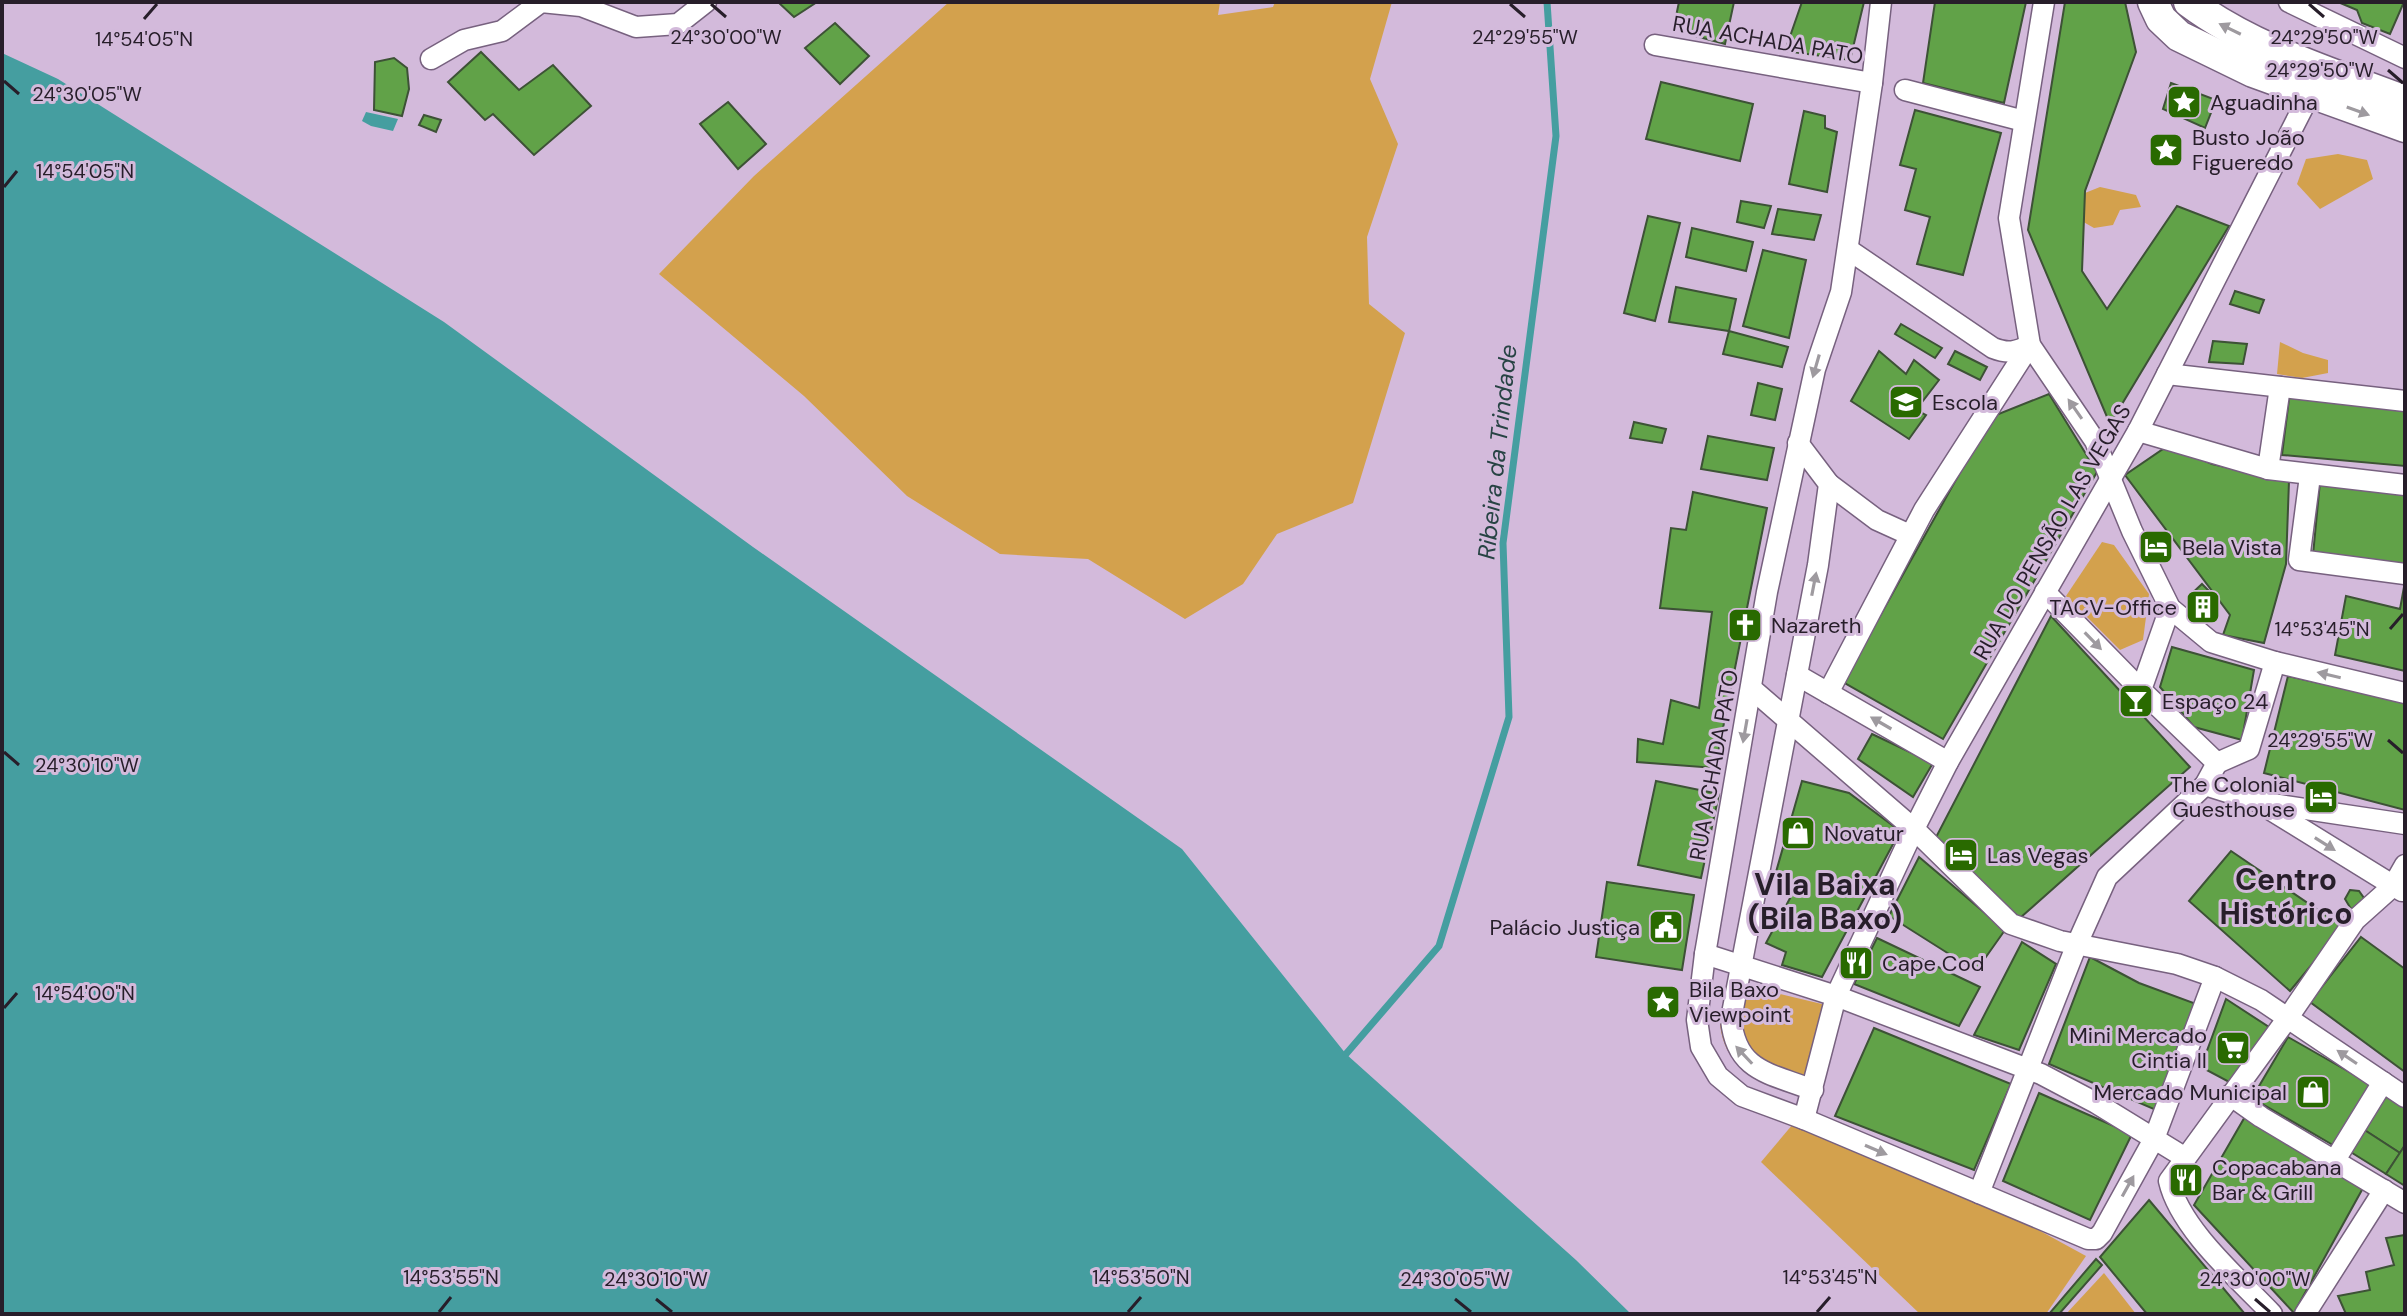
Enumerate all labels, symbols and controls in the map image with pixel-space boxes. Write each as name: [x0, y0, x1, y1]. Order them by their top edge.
street label: RUA ACHADA PATO: [1670, 9, 1866, 71]
one-way arrow: [2218, 22, 2241, 35]
text: 24°30'00"W: [670, 24, 782, 50]
text: 24°29'55"W: [1472, 24, 1578, 50]
text: 24°29'50"W: [2270, 24, 2378, 50]
text: 14°54'05"N: [95, 26, 193, 52]
text: 24°29'50"W: [2266, 57, 2374, 83]
text: 24°30'05"W: [32, 81, 142, 107]
place icon: Aguadinha: [2165, 83, 2203, 121]
place label: Aguadinha: [2210, 88, 2318, 117]
one-way arrow: [2346, 105, 2370, 117]
place label: Busto João Figueredo: [2192, 123, 2305, 177]
place icon: Busto João Figueredo: [2147, 131, 2185, 169]
text: 14°54'05"N: [36, 158, 134, 184]
water label: Ribeira da Trindade: [1470, 343, 1524, 561]
one-way arrow: [1809, 355, 1822, 379]
school or university icon: Escola: [1887, 383, 1925, 421]
place label: Escola: [1932, 388, 1998, 417]
street label: RUA DO PENSÃO LAS VEGAS: [1967, 399, 2137, 665]
one-way arrow: [2068, 399, 2083, 420]
hotel icon: Bela Vista: [2137, 528, 2175, 566]
place label: Bela Vista: [2182, 533, 2282, 562]
one-way arrow: [1809, 571, 1821, 596]
building icon: TACV-Office: [2184, 588, 2222, 626]
place label: TACV-Office: [2049, 593, 2177, 622]
church icon: Nazareth: [1726, 606, 1764, 644]
place label: Nazareth: [1771, 611, 1861, 640]
text: 14°53'45"N: [2274, 616, 2370, 642]
one-way arrow: [2083, 631, 2102, 650]
street label: RUA ACHADA PATO: [1683, 667, 1745, 863]
one-way arrow: [2317, 668, 2342, 681]
bar icon: Espaço 24: [2117, 682, 2155, 720]
place label: Espaço 24: [2162, 687, 2268, 716]
one-way arrow: [1870, 716, 1892, 730]
one-way arrow: [1738, 719, 1750, 744]
text: 24°29'55"W: [2267, 727, 2373, 753]
text: 24°30'10"W: [35, 752, 139, 778]
place label: The Colonial Guesthouse: [2170, 770, 2295, 824]
hotel icon: The Colonial Guesthouse: [2302, 778, 2340, 816]
shop icon: Novatur: [1779, 814, 1817, 852]
place label: Novatur: [1824, 819, 1904, 848]
hotel icon: Las Vegas: [1942, 836, 1980, 874]
one-way arrow: [2314, 837, 2336, 851]
place label: Las Vegas: [1987, 841, 2088, 870]
district label: Centro Histórico: [2219, 860, 2353, 933]
district label: Vila Baixa (Bila Baxo): [1748, 865, 1902, 938]
public building icon: Palácio Justiça: [1647, 908, 1685, 946]
place label: Palácio Justiça: [1489, 913, 1640, 942]
restaurant icon: Cape Cod: [1837, 944, 1875, 982]
place label: Cape Cod: [1882, 949, 1984, 978]
place label: Bila Baxo Viewpoint: [1689, 975, 1791, 1029]
text: 14°54'00"N: [35, 980, 135, 1006]
place icon: Bila Baxo Viewpoint: [1644, 983, 1682, 1021]
place label: Mini Mercado Cintia II: [2069, 1021, 2207, 1075]
supermarket icon: Mini Mercado Cintia II: [2214, 1029, 2252, 1067]
one-way arrow: [1736, 1046, 1754, 1065]
one-way arrow: [2336, 1050, 2357, 1065]
shop icon: Mercado Municipal: [2294, 1073, 2332, 1111]
place label: Mercado Municipal: [2094, 1078, 2287, 1107]
one-way arrow: [1864, 1143, 1888, 1156]
place label: Copacabana Bar & Grill: [2212, 1153, 2341, 1207]
restaurant icon: Copacabana Bar & Grill: [2167, 1161, 2205, 1199]
one-way arrow: [2121, 1175, 2135, 1197]
text: 14°53'55"N: [403, 1264, 499, 1290]
text: 14°53'50"N: [1092, 1264, 1190, 1290]
text: 14°53'45"N: [1782, 1264, 1878, 1290]
text: 24°30'10"W: [604, 1266, 708, 1292]
text: 24°30'05"W: [1400, 1266, 1510, 1292]
text: 24°30'00"W: [2199, 1266, 2311, 1292]

